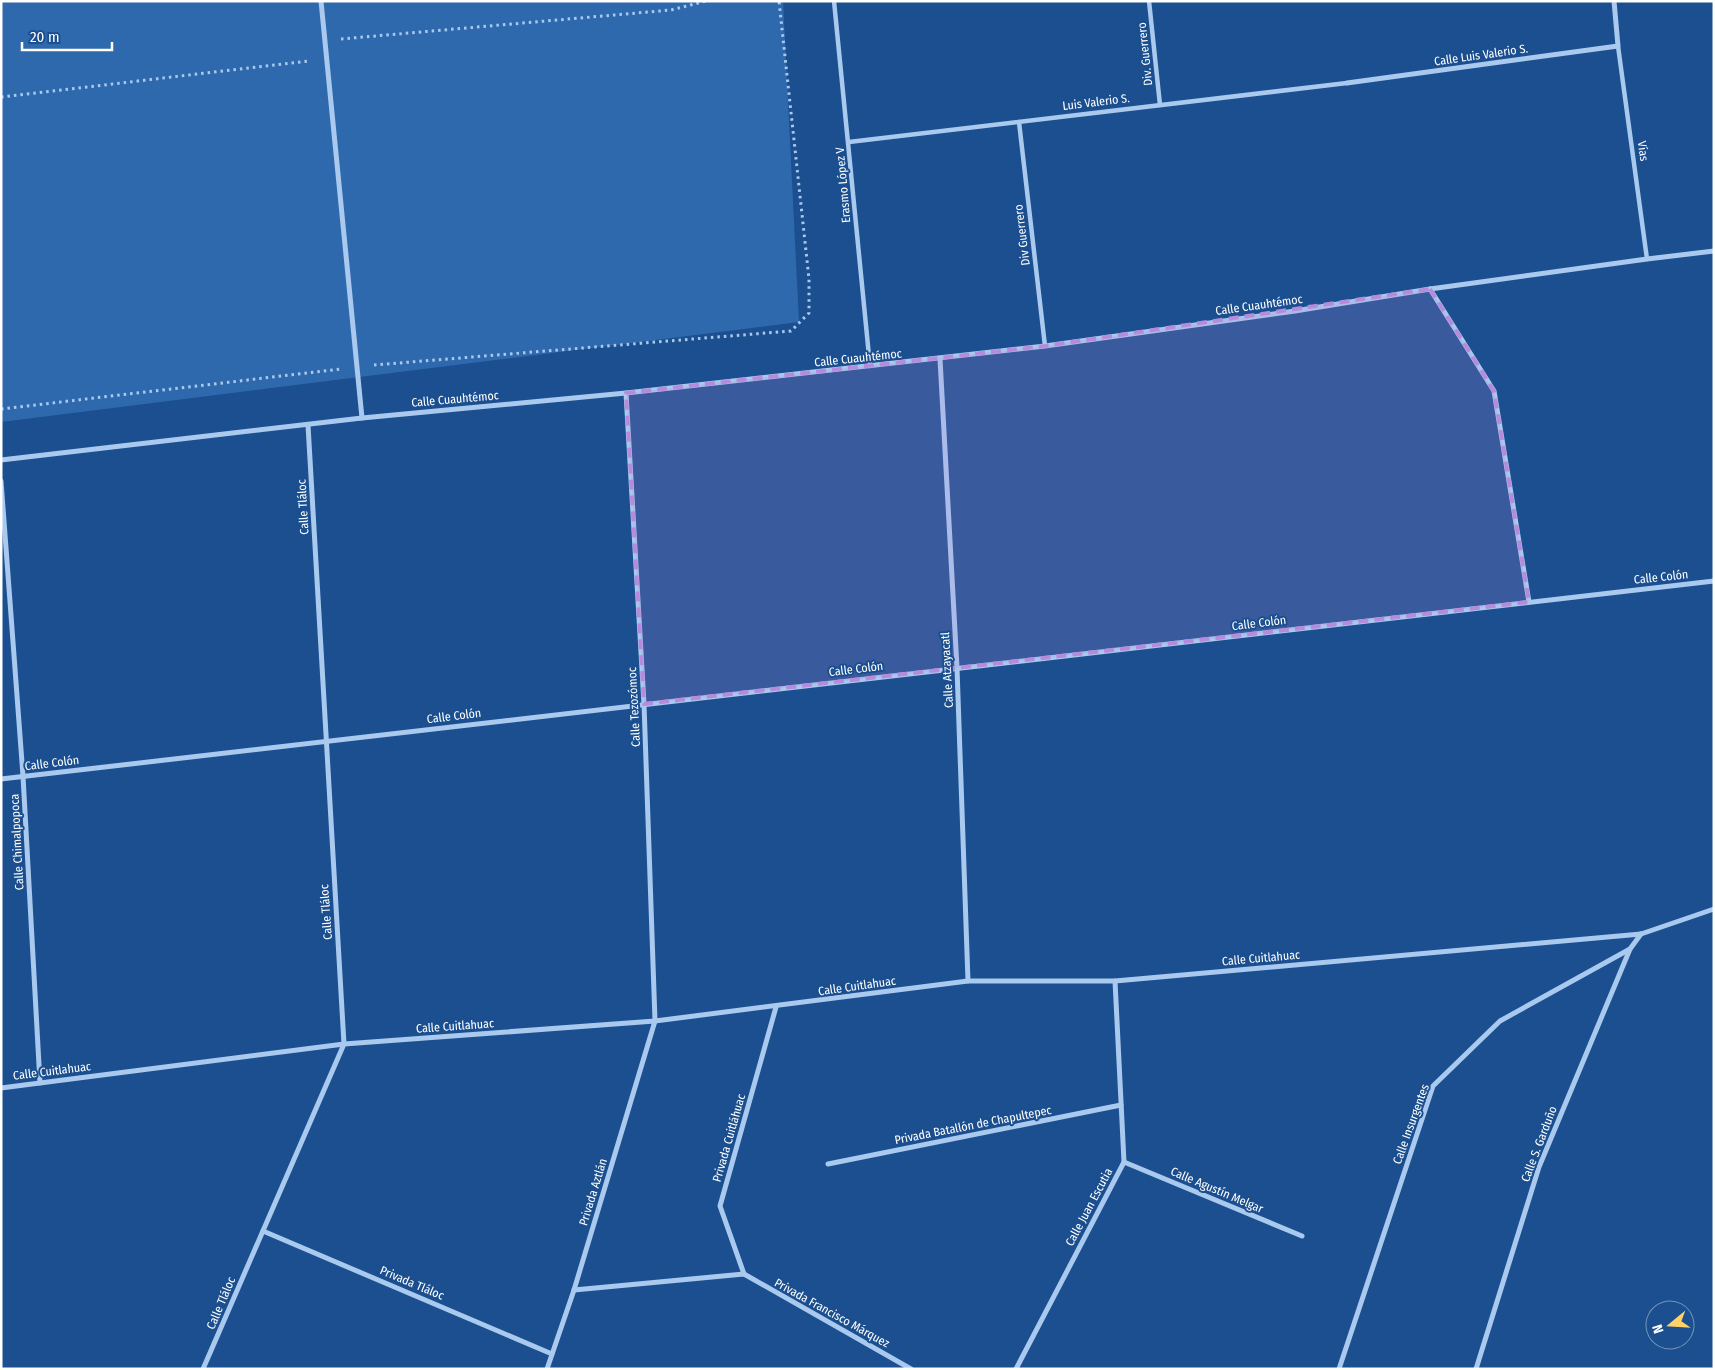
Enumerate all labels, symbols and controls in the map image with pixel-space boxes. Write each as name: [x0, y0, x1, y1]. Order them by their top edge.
scale bar: [22, 20, 112, 52]
street label: Div. Guerrero: [1135, 22, 1155, 86]
text: 20 m: [30, 28, 60, 46]
street label: Calle Luis Valerio S.: [1433, 41, 1529, 69]
street label: Luis Valerio S.: [1062, 91, 1131, 113]
street label: Vías: [1635, 140, 1651, 162]
street label: Erasmo López V: [833, 146, 853, 223]
street label: Div Guerrero: [1011, 204, 1033, 266]
street label: Calle Cuauhtémoc: [1215, 292, 1303, 318]
street label: Calle Cuauhtémoc: [814, 346, 902, 370]
street label: Calle Cuauhtémoc: [411, 388, 499, 410]
street label: Calle Tláloc: [295, 479, 311, 535]
street label: Calle Colón: [1633, 567, 1689, 587]
street label: Calle Colón: [1231, 613, 1287, 633]
street label: Calle Atzayacatl: [938, 632, 956, 708]
street label: Calle Colón: [828, 659, 884, 679]
street label: Calle Tezozómoc: [625, 667, 643, 747]
street label: Calle Colón: [426, 706, 482, 726]
street label: Calle Colón: [24, 753, 80, 773]
street label: Calle Chimalpopoca: [7, 793, 27, 891]
street label: Calle Tláloc: [317, 884, 335, 940]
street label: Calle Cuitlahuac: [1221, 948, 1301, 968]
street label: Calle Cuitlahuac: [817, 974, 897, 998]
street label: Calle Cuitlahuac: [415, 1016, 495, 1036]
street label: Calle Cuitlahuac: [12, 1059, 92, 1083]
street label: Calle Insurgentes: [1390, 1082, 1432, 1166]
street label: Privada Cuitláhuac: [710, 1092, 748, 1184]
street label: Privada Batallón de Chapultepec: [893, 1103, 1053, 1147]
street label: Calle S. Garduño: [1518, 1104, 1560, 1184]
street label: Privada Aztlán: [576, 1157, 610, 1227]
street label: Calle Agustín Melgar: [1169, 1164, 1266, 1216]
street label: Calle Juan Escutia: [1063, 1166, 1115, 1248]
street label: Privada Tláloc: [378, 1263, 446, 1303]
street label: Calle Tláloc: [204, 1275, 238, 1331]
street label: Privada Francisco Márquez: [772, 1276, 892, 1351]
north arrow: [1645, 1300, 1695, 1350]
text: N: [1649, 1322, 1667, 1335]

